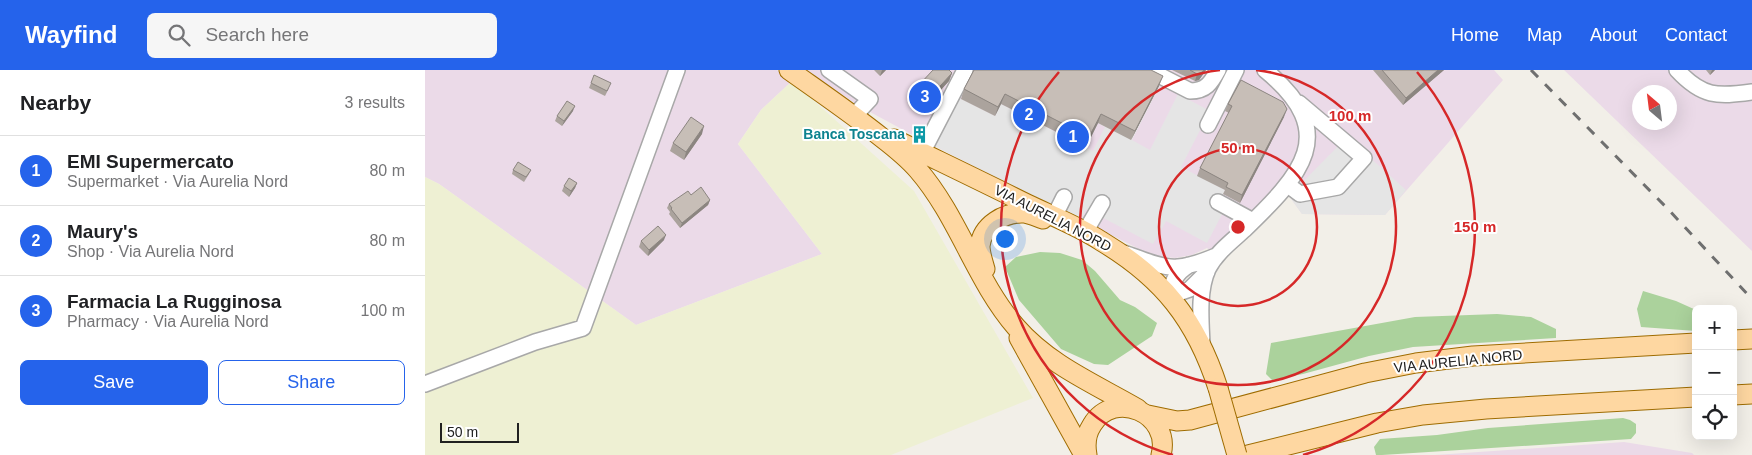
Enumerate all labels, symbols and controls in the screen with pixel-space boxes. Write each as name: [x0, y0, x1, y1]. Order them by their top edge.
search box: [147, 13, 497, 58]
text: Wayfind: [25, 21, 117, 48]
icon: search: [165, 21, 193, 49]
text: Search here: [205, 24, 309, 45]
text: Home: [1451, 25, 1499, 45]
text: Map: [1527, 25, 1562, 45]
text: About: [1590, 25, 1637, 45]
text: Contact: [1665, 25, 1727, 45]
pin: 3: [909, 78, 941, 116]
north arrow: [1632, 85, 1677, 130]
text: Nearby: [20, 91, 91, 114]
text: 3 results: [345, 94, 405, 111]
pin: 2: [1013, 96, 1045, 134]
text: 100 m: [1329, 107, 1371, 124]
pin: 1: [1057, 118, 1089, 156]
building icon: Banca Toscana: [909, 124, 929, 144]
place label: Banca Toscana: [803, 126, 905, 142]
text: 50 m: [1221, 139, 1255, 156]
text: EMI Supermercato: [67, 151, 234, 172]
text: 1: [32, 162, 40, 179]
text: 80 m: [369, 162, 405, 179]
text: Supermarket · Via Aurelia Nord: [67, 173, 288, 190]
street label: VIA AURELIA NORD: [992, 182, 1114, 254]
centre of rings: [1229, 218, 1247, 236]
text: 150 m: [1454, 218, 1496, 235]
text: Maury's: [67, 221, 138, 242]
your location: [992, 226, 1018, 252]
text: 2: [32, 232, 40, 249]
text: 80 m: [369, 232, 405, 249]
text: Shop · Via Aurelia Nord: [67, 243, 234, 260]
text: Farmacia La Rugginosa: [67, 291, 281, 312]
text: 3: [32, 302, 40, 319]
text: 100 m: [361, 302, 405, 319]
map controls: [1692, 305, 1737, 440]
button: +: [1692, 305, 1737, 350]
text: Pharmacy · Via Aurelia Nord: [67, 313, 269, 330]
street label: VIA AURELIA NORD: [1393, 346, 1523, 376]
button: −: [1692, 350, 1737, 395]
button: Save: [20, 360, 208, 405]
button: Share: [218, 360, 405, 405]
button: locate: [1692, 395, 1737, 440]
scale bar: [440, 420, 519, 443]
text: 50 m: [447, 424, 478, 440]

